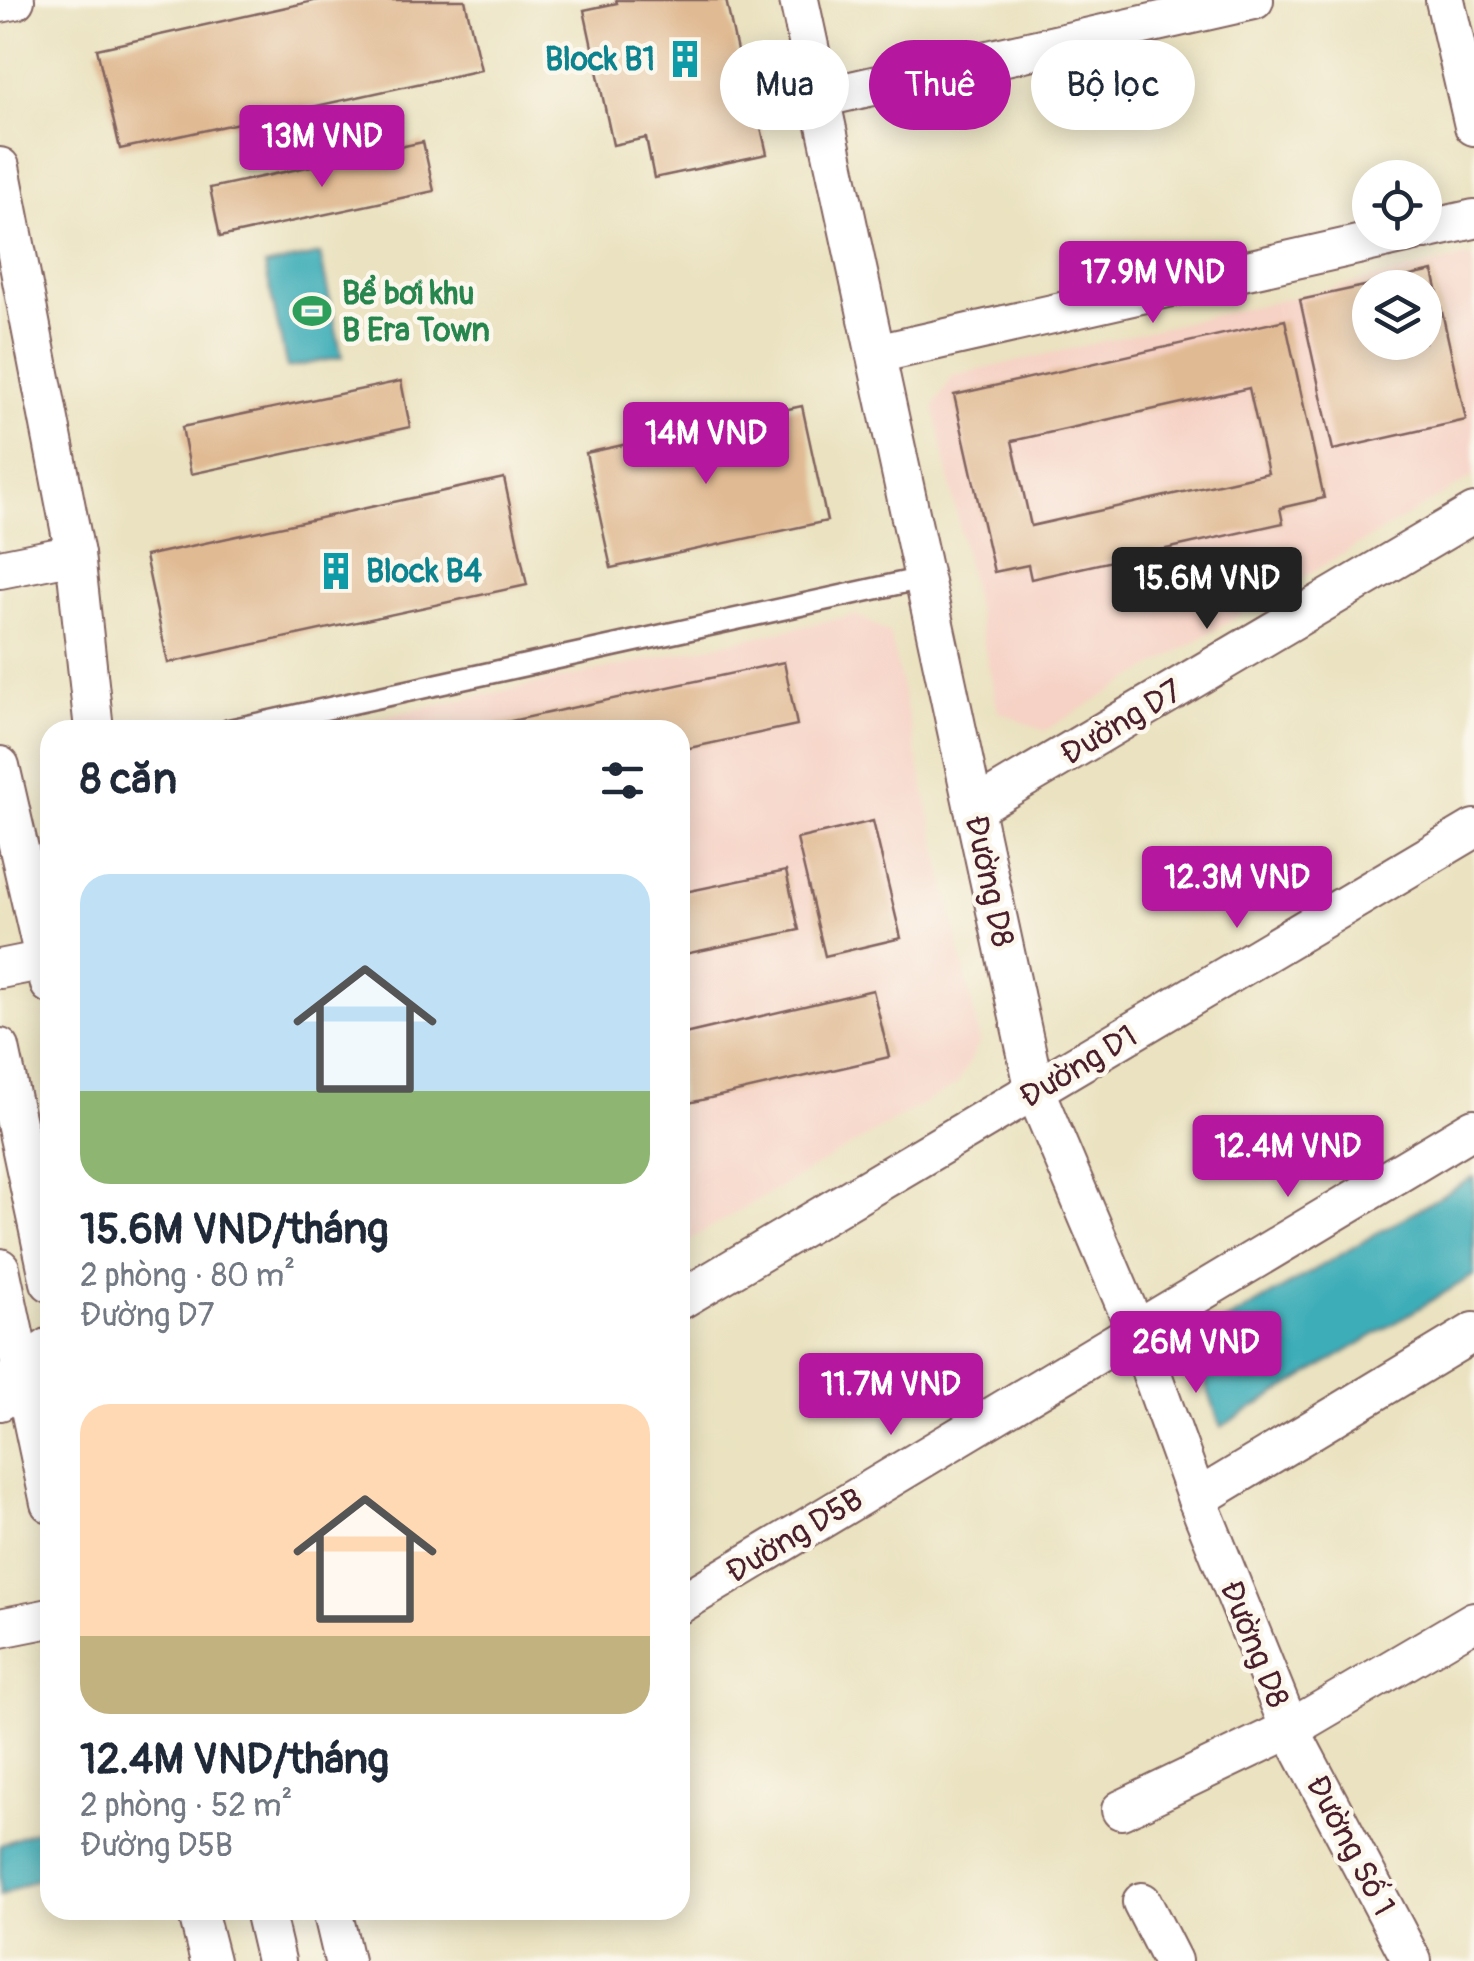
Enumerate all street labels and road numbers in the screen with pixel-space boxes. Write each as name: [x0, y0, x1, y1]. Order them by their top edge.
street label: Đường D7: [1054, 671, 1189, 775]
street label: Đường D8: [956, 812, 1022, 951]
street label: Đường D1: [1013, 1016, 1144, 1117]
street label: Đường D5B: [719, 1479, 870, 1592]
street label: Đường D8: [1211, 1575, 1298, 1714]
street label: Đường Số 1: [1297, 1769, 1404, 1922]

